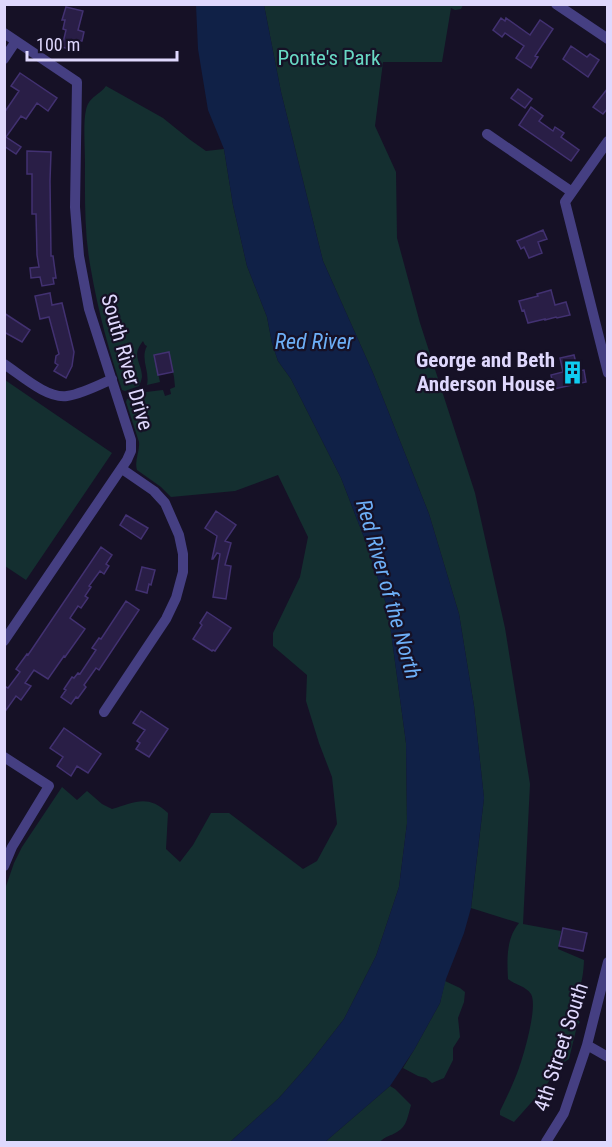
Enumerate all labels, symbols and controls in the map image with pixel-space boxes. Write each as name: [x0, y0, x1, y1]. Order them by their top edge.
scale bar: [27, 24, 177, 62]
text: 100 m: [36, 34, 80, 55]
park label: Ponte's Park: [278, 46, 381, 70]
street label: South River Drive: [96, 291, 158, 433]
water label: Red River: [275, 329, 354, 354]
place label: George and Beth Anderson House: [416, 348, 555, 396]
building icon: George and Beth Anderson House: [560, 359, 586, 385]
water label: Red River of the North: [351, 497, 426, 682]
street label: 4th Street South: [529, 980, 593, 1114]

